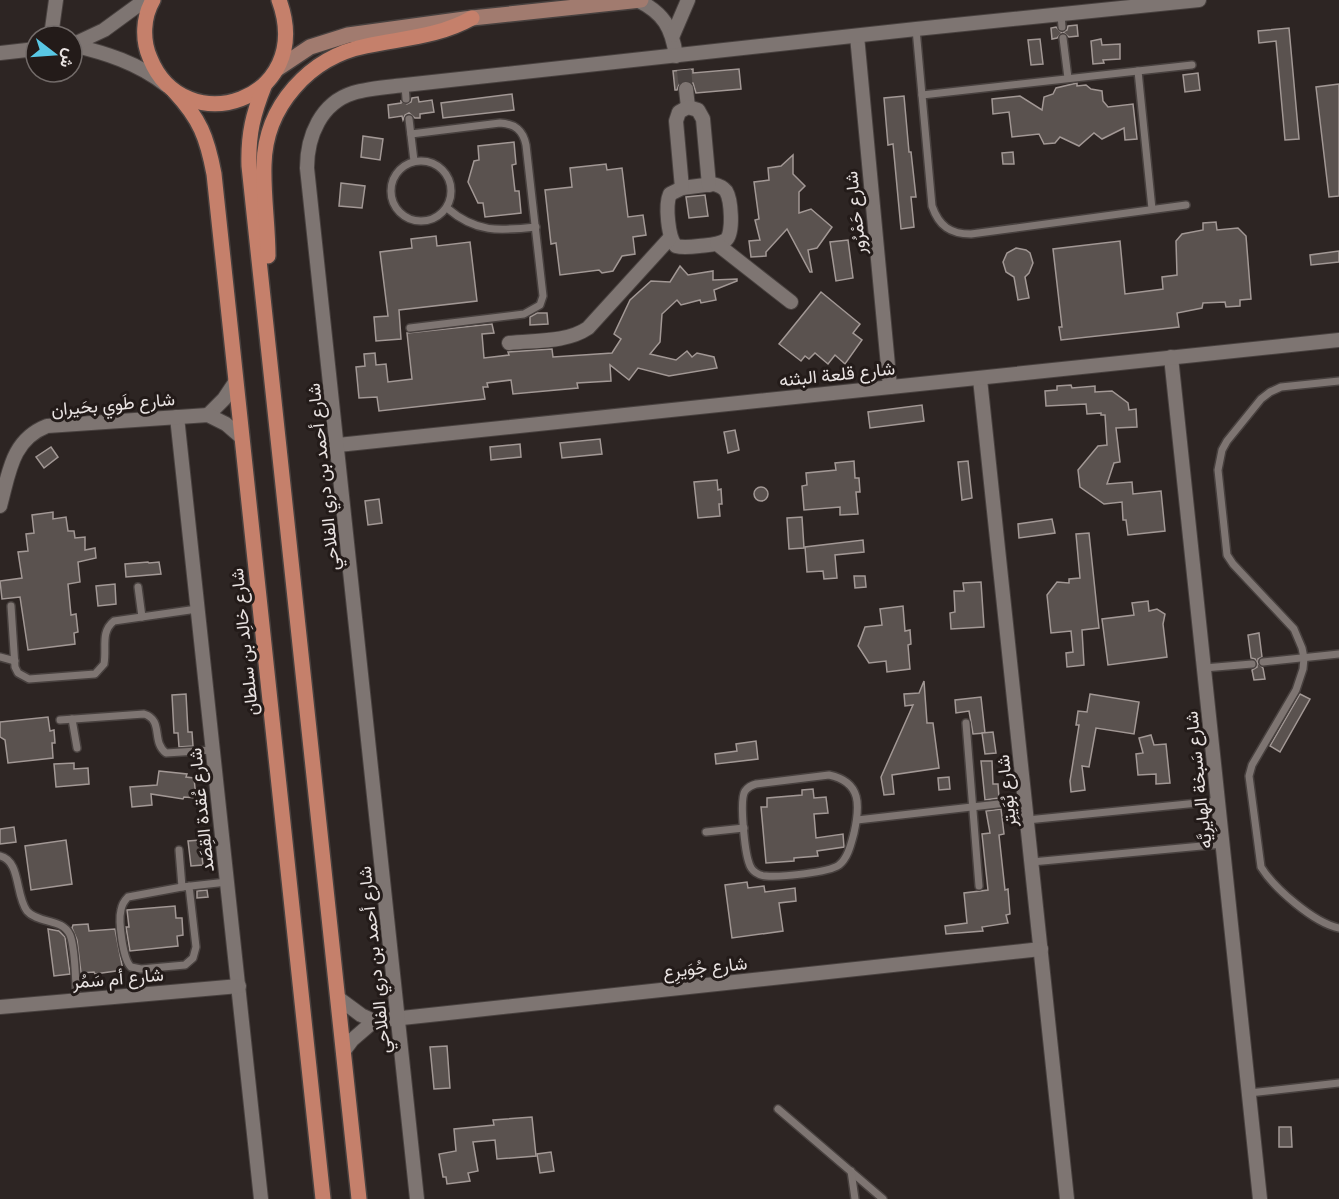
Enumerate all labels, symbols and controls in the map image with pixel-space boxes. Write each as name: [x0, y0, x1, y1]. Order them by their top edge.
north arrow: [24, 24, 84, 84]
text: ش: [56, 46, 80, 70]
street label: شارع حَمْرُور: [840, 170, 872, 257]
street label: شارع قلعة البثنه: [778, 357, 896, 393]
street label: شارع أحمد بن دري الفلاحي: [303, 382, 348, 572]
street label: شارع طَوي بحَيران: [50, 388, 176, 425]
street label: شارع خالِد بن سلطان: [226, 567, 264, 717]
street label: شارع سَبخة الهايرِيَّه: [1180, 710, 1220, 850]
street label: شارع عُقدة القِصَد: [184, 747, 220, 873]
street label: شارع بُوَيتِر: [992, 753, 1022, 829]
street label: شارع أحمد بن دري الفلاحي: [354, 865, 399, 1055]
street label: شارع جُوَيرِع: [662, 952, 749, 986]
street label: شارع أم سَمُر: [71, 964, 165, 995]

